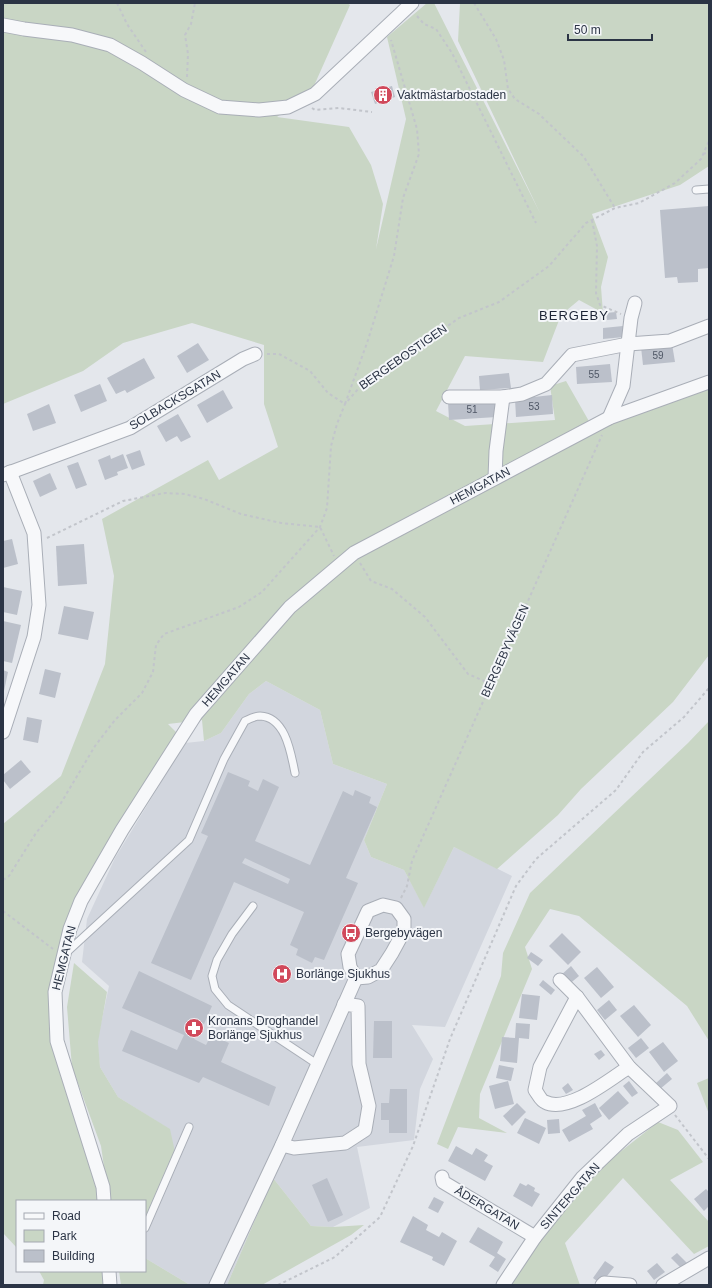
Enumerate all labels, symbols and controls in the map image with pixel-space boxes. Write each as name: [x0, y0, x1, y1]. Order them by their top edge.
scale bar: [568, 16, 652, 42]
text: 50 m: [574, 23, 601, 37]
building icon: Vaktmästarbostaden: [372, 84, 394, 106]
place label: Vaktmästarbostaden: [397, 88, 506, 102]
district label: BERGEBY: [539, 308, 609, 323]
street label: BERGEBOSTIGEN: [356, 321, 450, 393]
house number: 59: [652, 350, 664, 361]
street label: SOLBACKSGATAN: [127, 367, 223, 433]
house number: 55: [588, 369, 600, 380]
house number: 53: [528, 401, 540, 412]
house number: 51: [466, 404, 478, 415]
street label: HEMGATAN: [447, 464, 513, 508]
street label: BERGEBYVÄGEN: [478, 602, 532, 700]
street label: HEMGATAN: [199, 650, 253, 710]
bus stop icon: Bergebyvägen: [340, 922, 362, 944]
street label: HEMGATAN: [49, 924, 79, 992]
place label: Bergebyvägen: [365, 926, 442, 940]
hospital icon: Borlänge Sjukhus: [271, 963, 293, 985]
place label: Borlänge Sjukhus: [296, 967, 390, 981]
place label: Kronans Droghandel Borlänge Sjukhus: [208, 1014, 318, 1042]
pharmacy icon: Kronans Droghandel Borlänge Sjukhus: [183, 1017, 205, 1039]
street label: SINTERGATAN: [537, 1160, 603, 1232]
street label: ÅDERGATAN: [452, 1182, 522, 1233]
legend: [16, 1200, 146, 1272]
text: Road: [52, 1209, 81, 1223]
text: Park: [52, 1229, 78, 1243]
text: Building: [52, 1249, 95, 1263]

